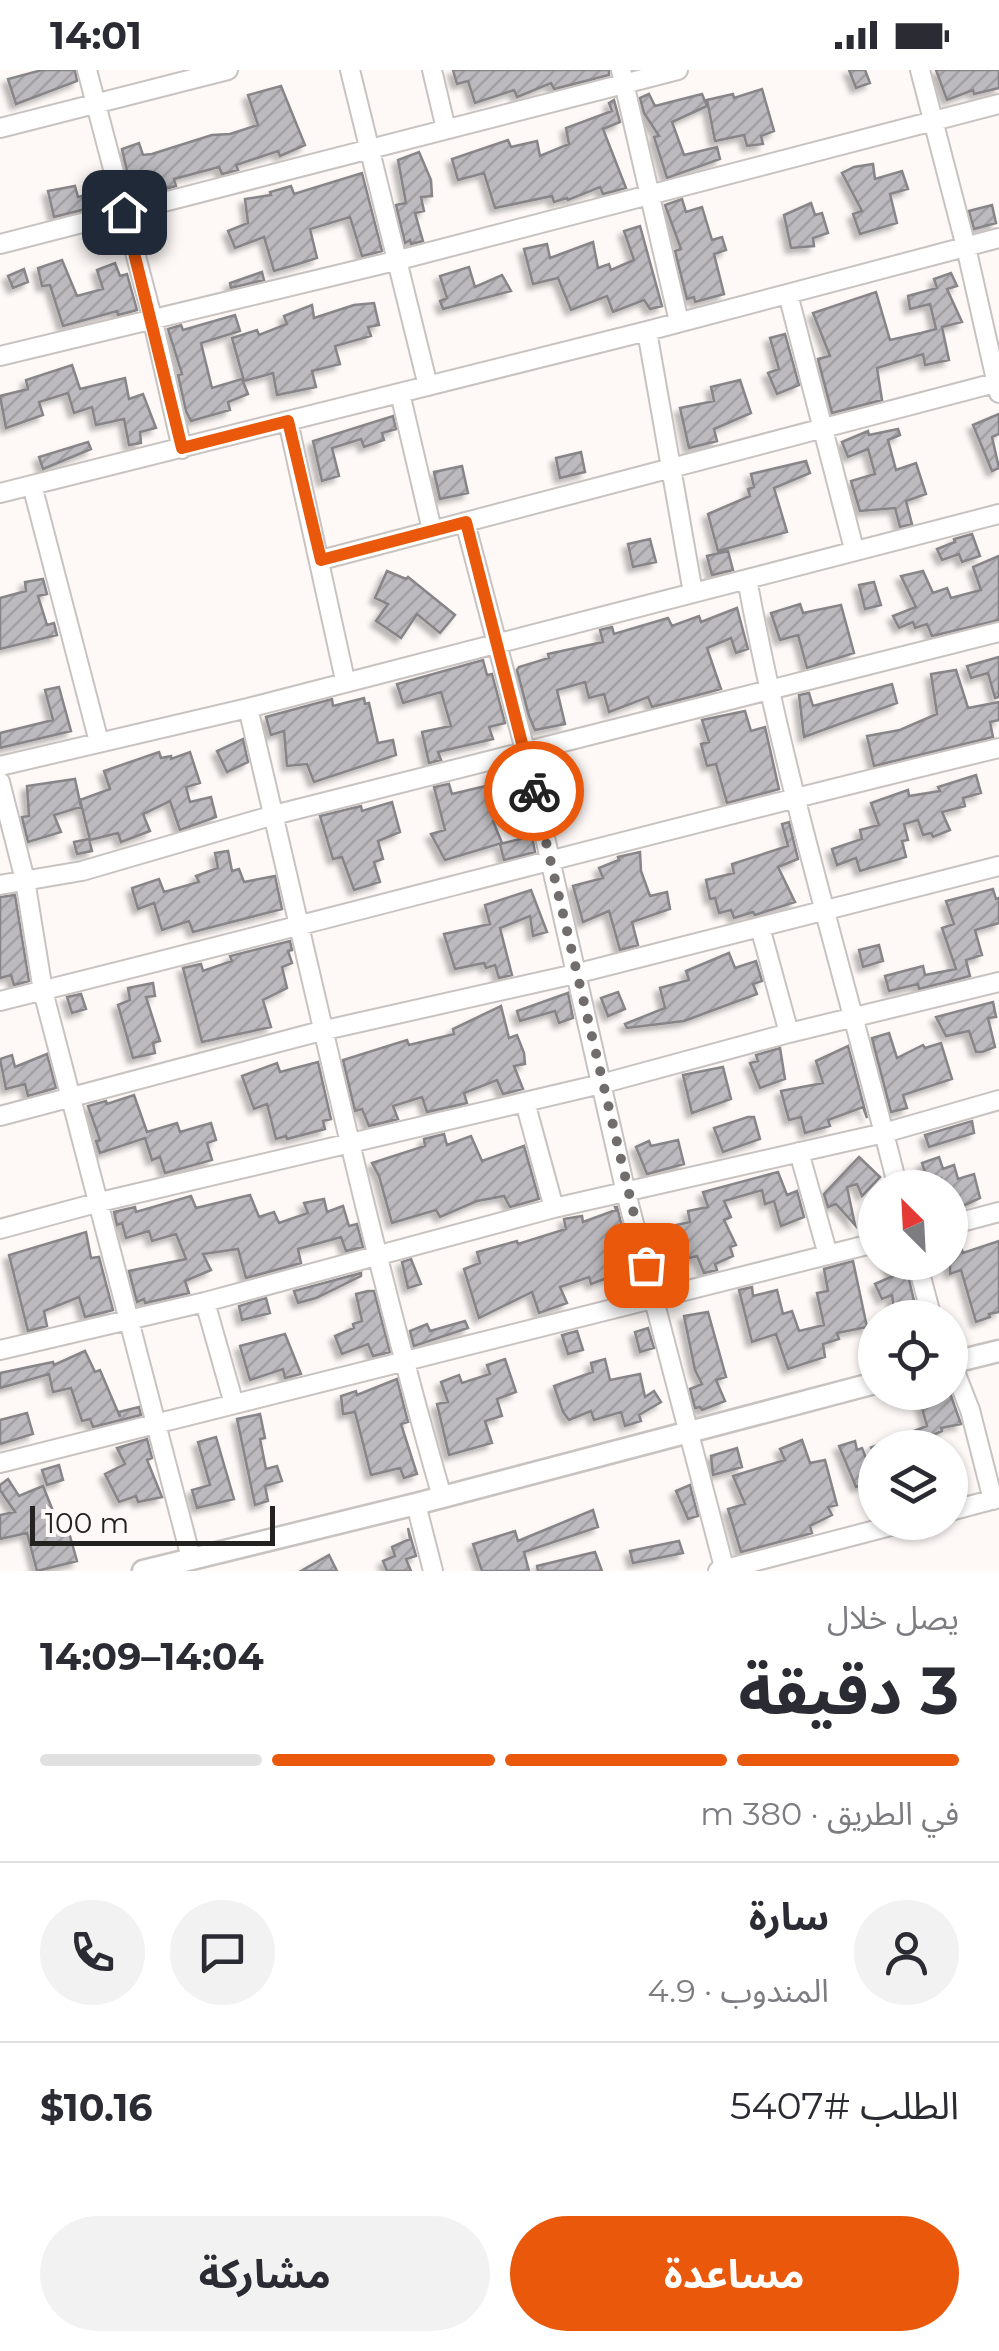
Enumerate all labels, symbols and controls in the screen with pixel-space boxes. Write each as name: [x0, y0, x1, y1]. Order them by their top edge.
text: 14:01: [50, 12, 142, 59]
pin: [82, 170, 167, 255]
icon: home: [97, 185, 152, 240]
courier: [484, 741, 584, 841]
icon: bike: [507, 764, 562, 819]
north arrow: [858, 1170, 968, 1280]
map controls: [858, 1170, 968, 1540]
pin: [604, 1223, 689, 1308]
icon: bag: [619, 1238, 674, 1293]
button: locate: [858, 1300, 968, 1410]
button: layers: [858, 1430, 968, 1540]
scale bar: [30, 1501, 275, 1546]
text: 100 m: [45, 1506, 129, 1540]
text: يصل خلال: [827, 1598, 959, 1637]
text: 14:04–14:09: [40, 1633, 264, 1680]
text: 3 دقيقة: [739, 1651, 959, 1730]
text: في الطريق · 380 m: [700, 1794, 959, 1833]
text: سارة: [749, 1893, 829, 1940]
button: phone: [40, 1900, 145, 2005]
button: chat: [170, 1900, 275, 2005]
button: person: [854, 1900, 959, 2005]
text: المندوب · 4.9: [648, 1971, 829, 2010]
text: الطلب #5407: [730, 2082, 959, 2129]
text: $10.16: [40, 2084, 153, 2131]
button: مشاركة: [40, 2216, 490, 2331]
button: مساعدة: [510, 2216, 959, 2331]

